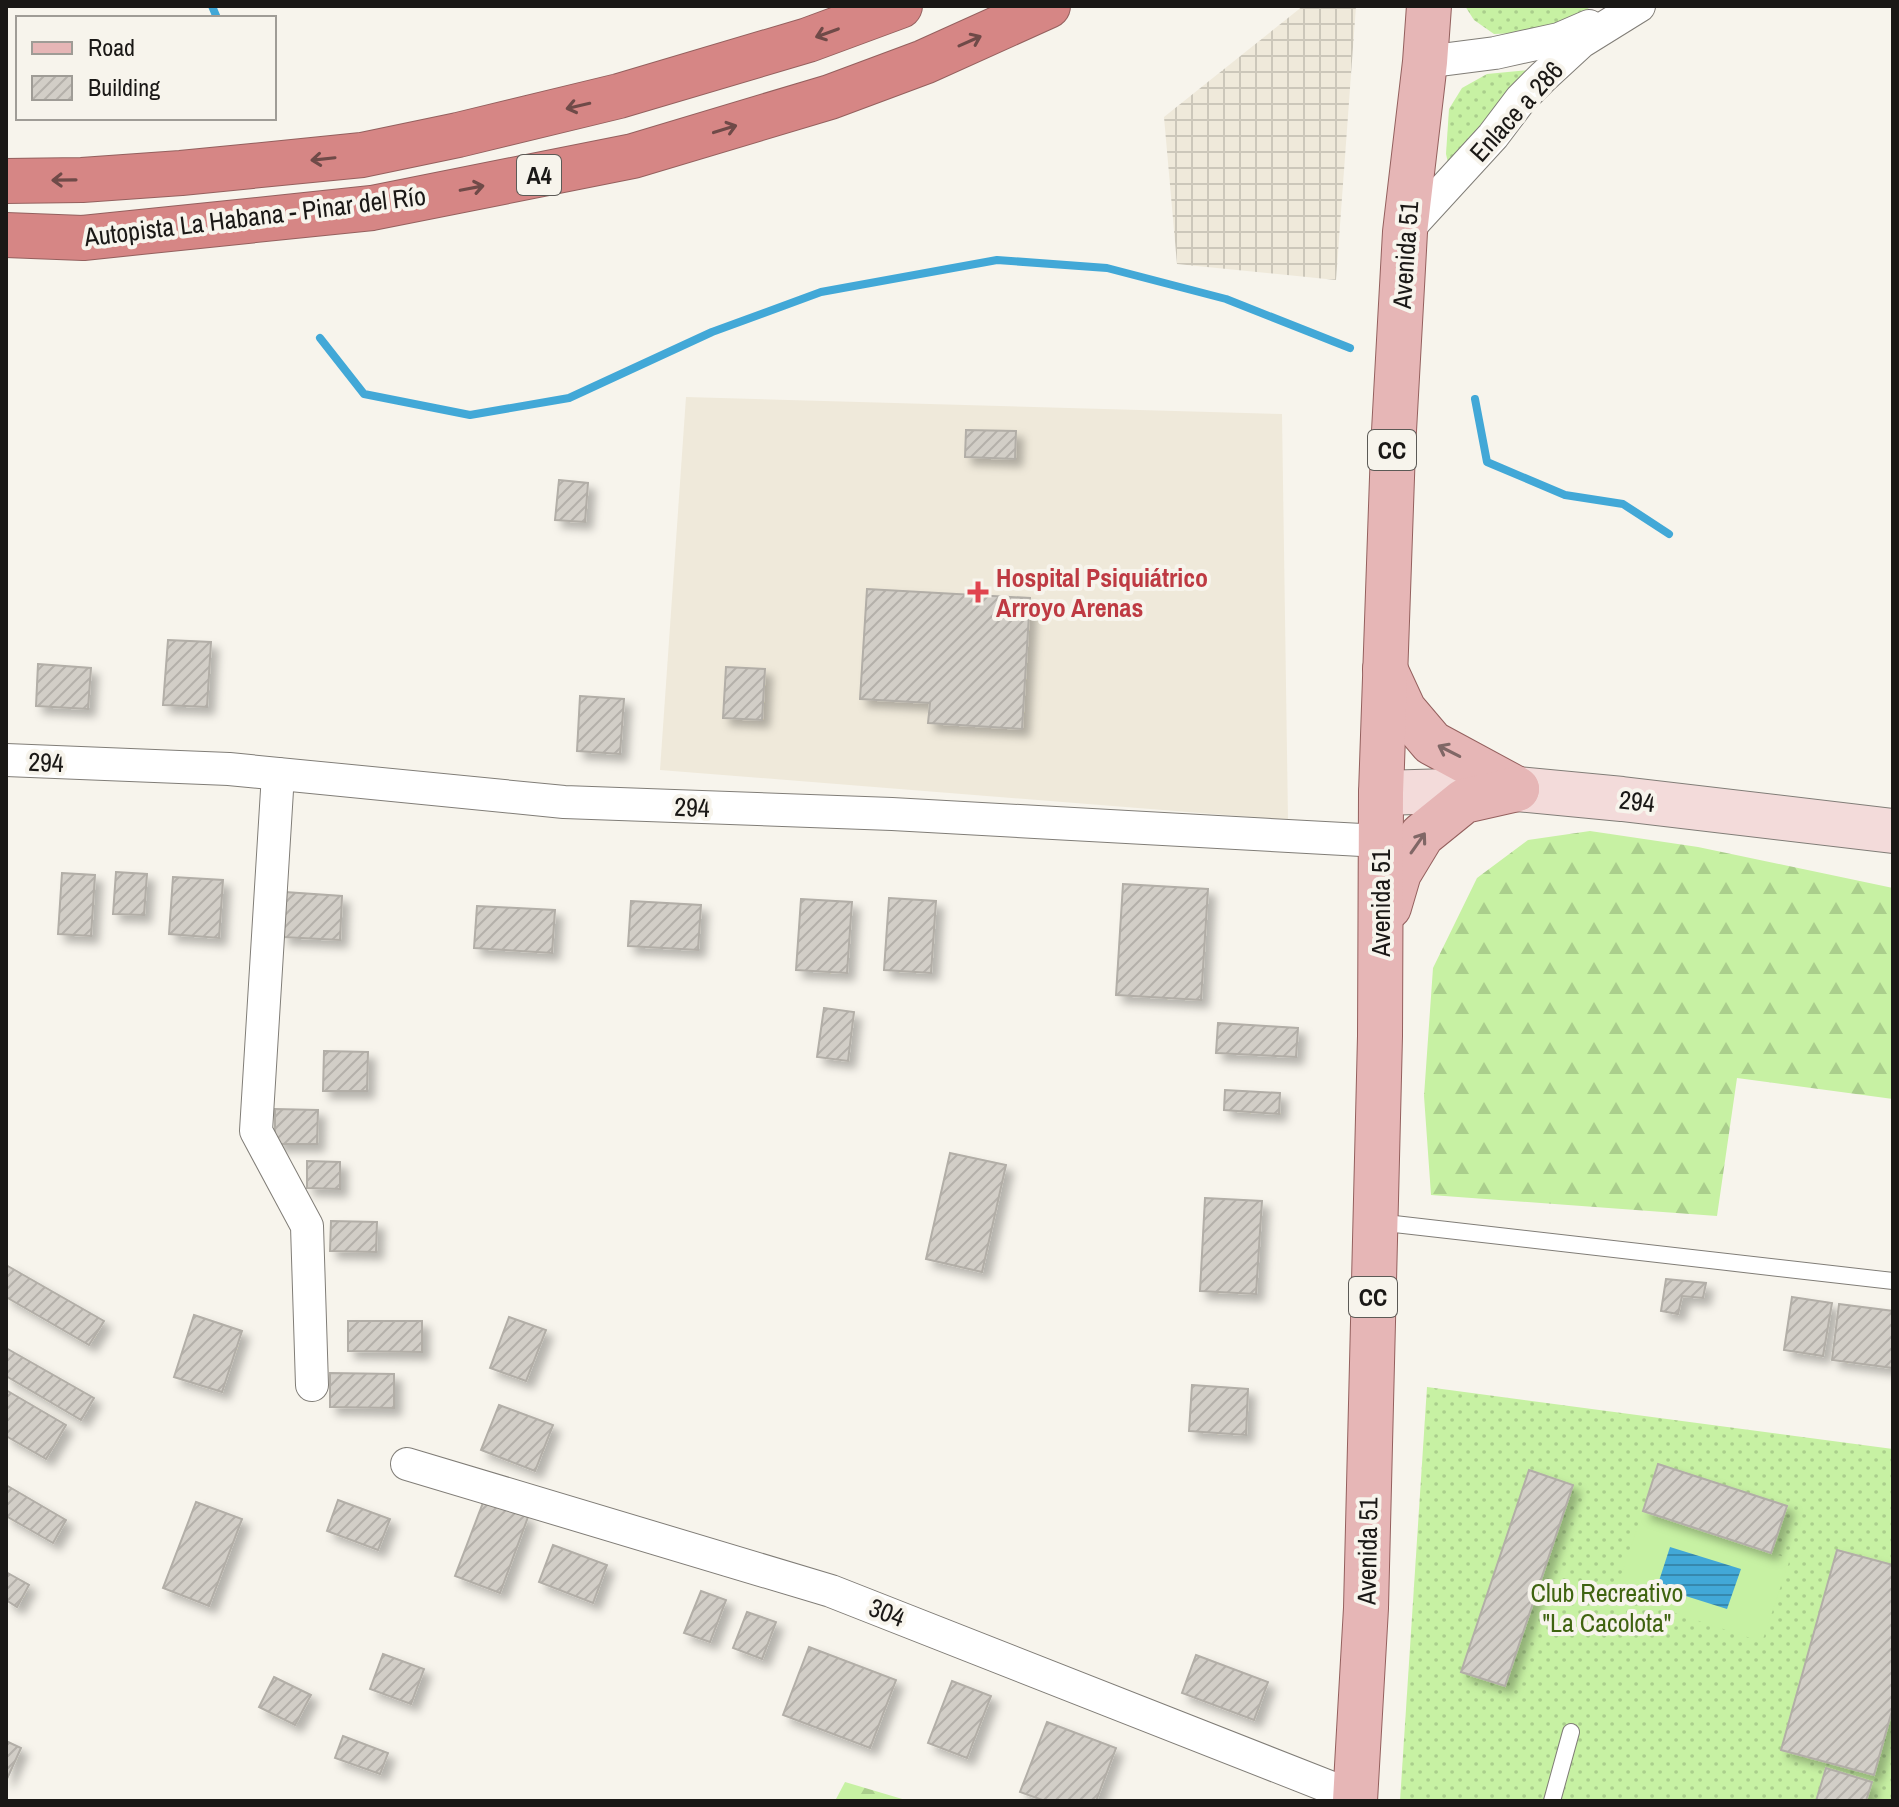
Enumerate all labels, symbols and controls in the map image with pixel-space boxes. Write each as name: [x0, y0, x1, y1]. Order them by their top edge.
legend: [16, 16, 276, 120]
one-way arrow: [815, 27, 840, 41]
text: Road: [88, 31, 135, 63]
one-way arrow: [958, 33, 982, 48]
street label: Enlace a 286: [1461, 53, 1571, 169]
text: Building: [88, 71, 160, 103]
one-way arrow: [565, 99, 591, 114]
one-way arrow: [712, 121, 738, 136]
one-way arrow: [310, 151, 337, 166]
road number: A4: [517, 155, 561, 195]
one-way arrow: [51, 172, 78, 188]
street label: Autopista La Habana - Pinar del Río: [81, 178, 428, 254]
one-way arrow: [459, 180, 485, 195]
street label: Avenida 51: [1384, 200, 1426, 311]
road number: CC: [1368, 430, 1416, 470]
place label: Hospital Psiquiátrico Arroyo Arenas: [996, 560, 1208, 625]
marker: Hospital Psiquiátrico Arroyo Arenas: [967, 581, 989, 603]
one-way arrow: [1437, 743, 1461, 759]
street label: 294: [28, 744, 65, 780]
street label: 294: [1617, 782, 1657, 820]
street label: 294: [674, 789, 711, 825]
one-way arrow: [1410, 832, 1426, 854]
street label: Avenida 51: [1363, 849, 1398, 958]
road number: CC: [1349, 1277, 1397, 1317]
street label: Avenida 51: [1349, 1497, 1385, 1606]
park label: Club Recreativo "La Cacolota": [1531, 1575, 1683, 1640]
street label: 304: [864, 1589, 910, 1635]

